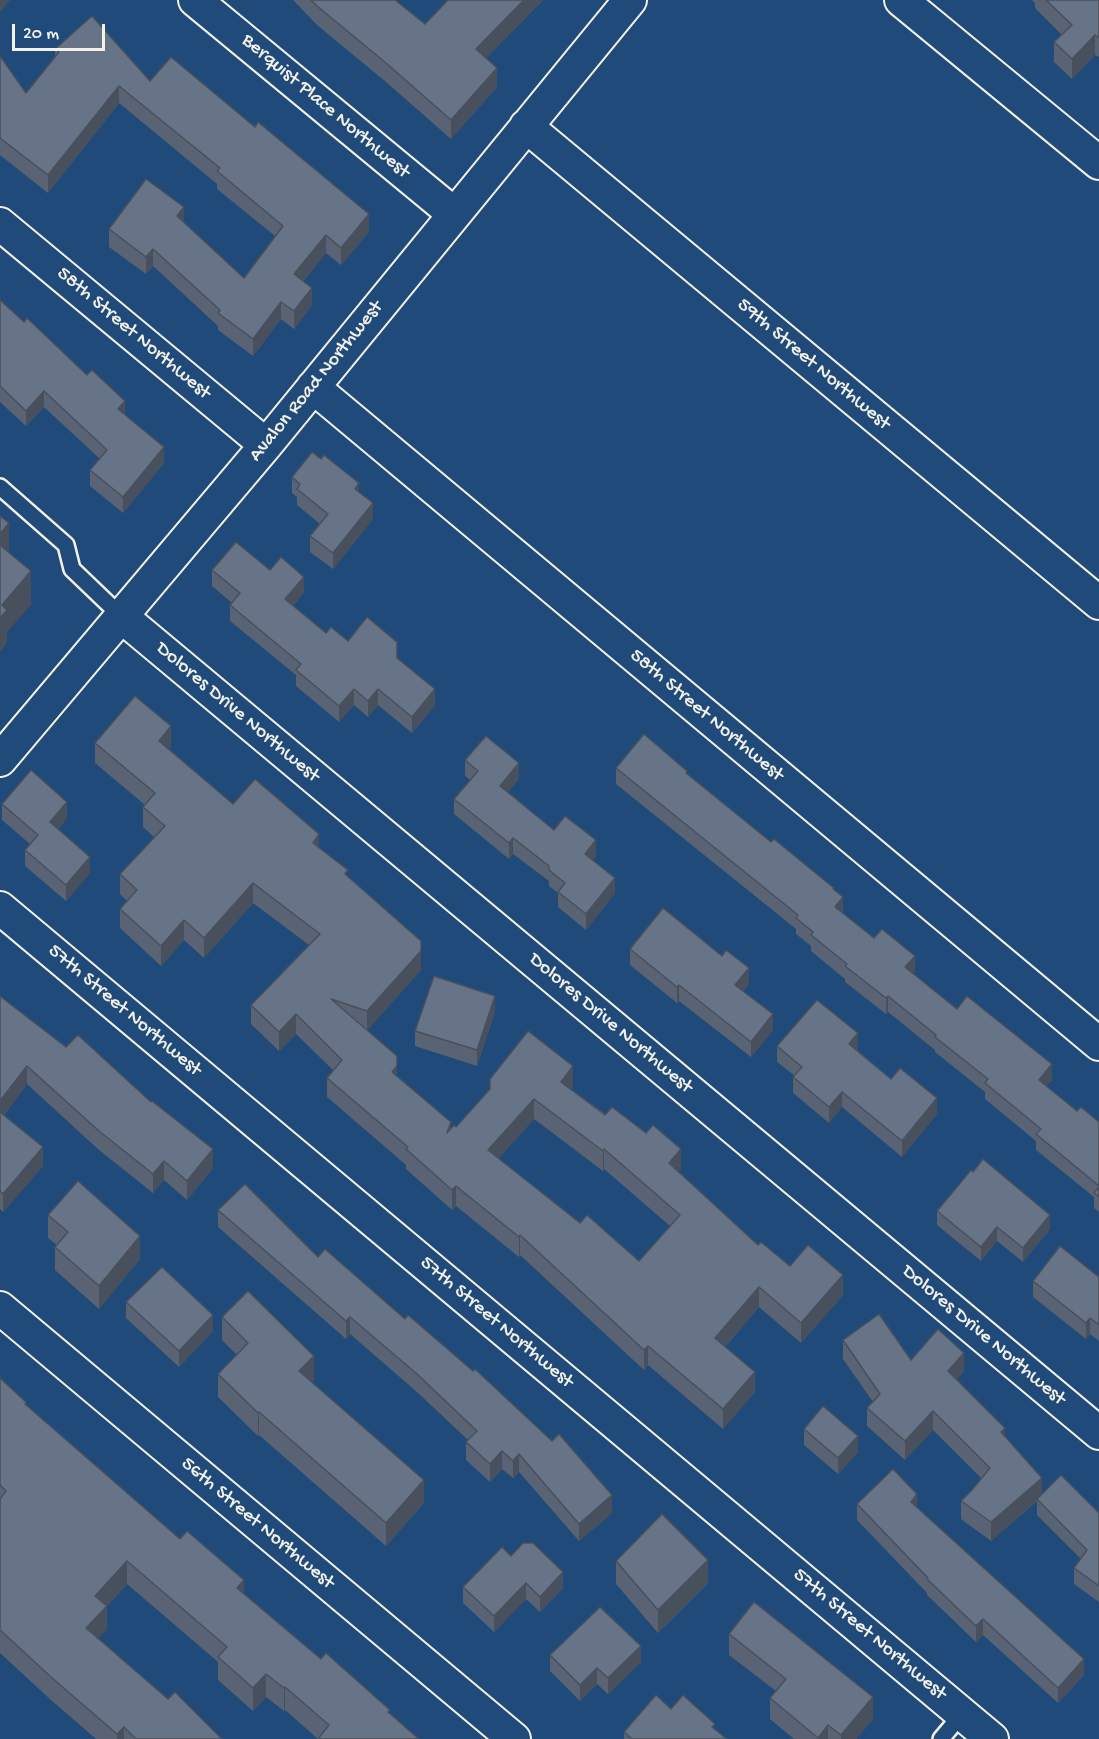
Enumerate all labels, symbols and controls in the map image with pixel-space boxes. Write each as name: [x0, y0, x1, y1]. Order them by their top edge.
scale bar: [15, 12, 108, 50]
text: 20 m: [23, 24, 59, 45]
street label: Berquist Place Northwest: [236, 29, 414, 185]
street label: 58th Street Northwest: [51, 262, 215, 406]
street label: 59th Street Northwest: [731, 294, 895, 436]
street label: Avalon Road Northwest: [245, 297, 389, 467]
street label: Dolores Drive Northwest: [150, 637, 324, 789]
street label: 58th Street Northwest: [624, 644, 788, 788]
street label: 57th Street Northwest: [42, 940, 206, 1082]
street label: Dolores Drive Northwest: [523, 948, 697, 1100]
street label: 57th Street Northwest: [414, 1252, 578, 1394]
street label: Dolores Drive Northwest: [896, 1260, 1070, 1412]
street label: 56th Street Northwest: [175, 1453, 339, 1595]
street label: 57th Street Northwest: [787, 1564, 951, 1706]

